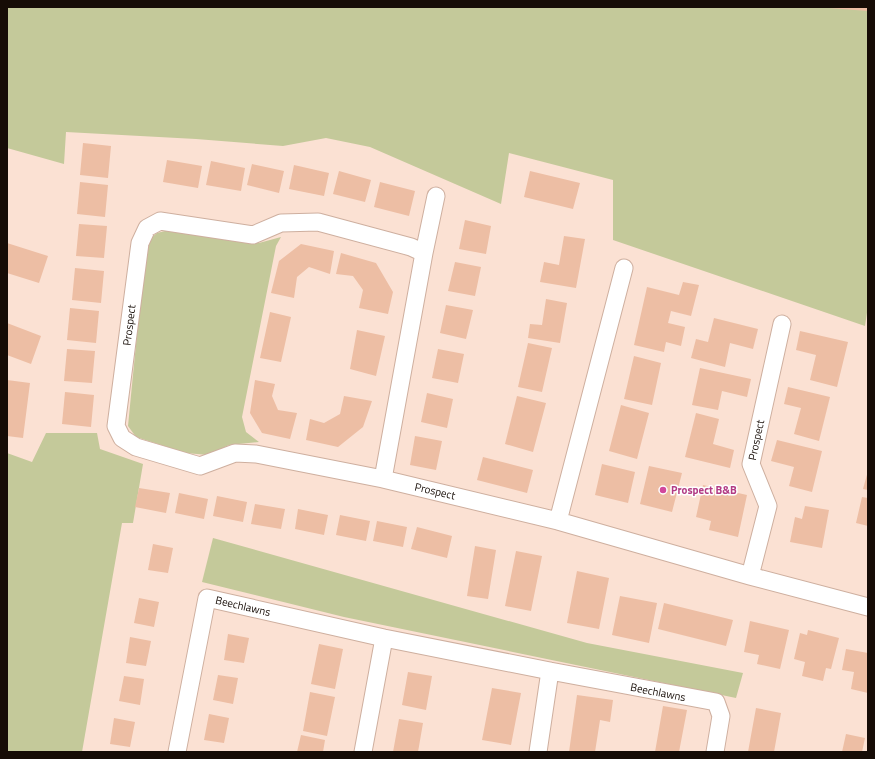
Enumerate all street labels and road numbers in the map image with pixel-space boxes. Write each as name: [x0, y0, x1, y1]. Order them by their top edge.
street label: Prospect: [119, 303, 139, 346]
street label: Prospect: [744, 418, 768, 462]
street label: Prospect: [413, 479, 457, 503]
street label: Beechlawns: [214, 592, 272, 620]
street label: Beechlawns: [629, 679, 687, 705]

